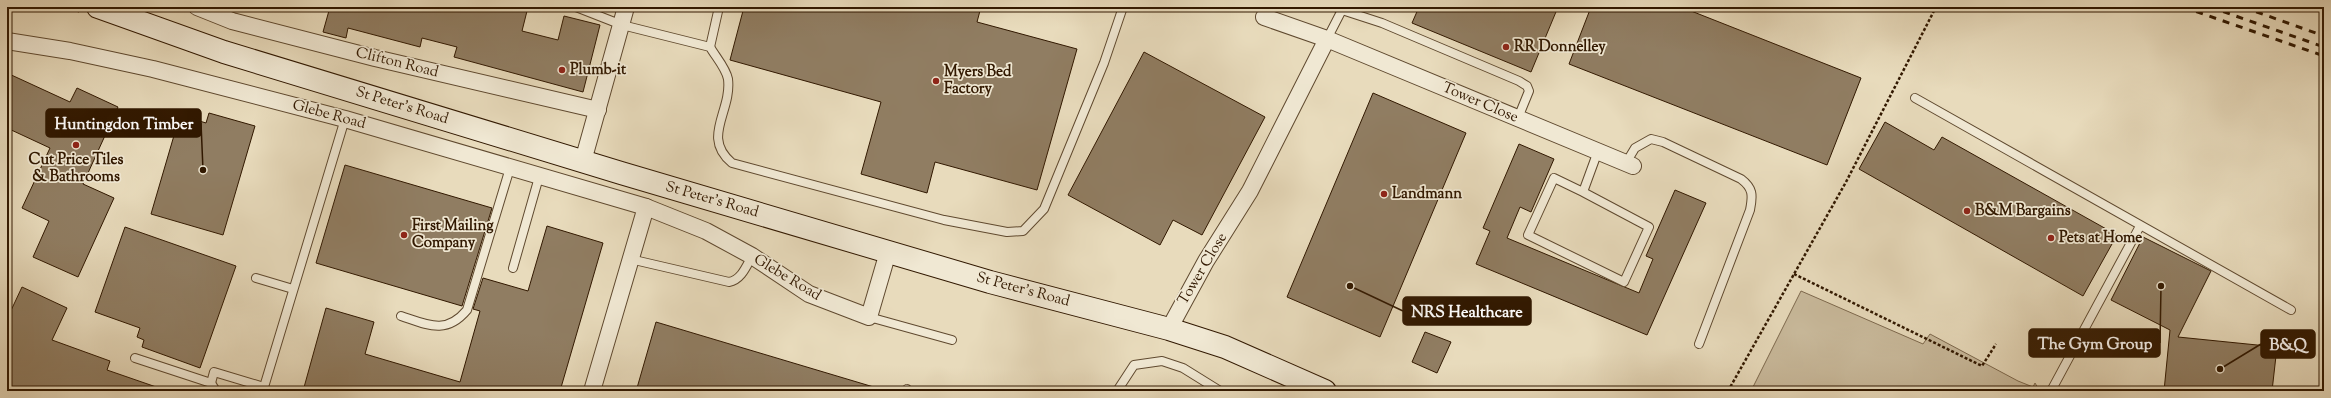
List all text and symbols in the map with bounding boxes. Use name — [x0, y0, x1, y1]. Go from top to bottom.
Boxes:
place label: RR Donnelley — [1514, 37, 1606, 58]
marker: RR Donnelley — [1501, 42, 1511, 52]
street label: Clifton Road — [353, 43, 441, 84]
place label: Plumb-it — [570, 60, 627, 81]
place label: Myers Bed Factory — [944, 62, 1012, 100]
marker: Plumb-it — [557, 65, 567, 75]
marker: Myers Bed Factory — [931, 76, 941, 86]
street label: Tower Close — [1439, 78, 1521, 128]
street label: St Peter's Road — [353, 82, 452, 130]
street label: Glebe Road — [290, 95, 369, 135]
callout: Huntingdon Timber — [46, 109, 201, 137]
text: Huntingdon Timber — [55, 114, 194, 137]
marker: Cut Price Tiles & Bathrooms — [71, 140, 81, 150]
place label: Cut Price Tiles & Bathrooms — [29, 150, 124, 188]
street label: St Peter's Road — [663, 177, 762, 223]
place label: Landmann — [1392, 184, 1462, 205]
marker: Landmann — [1379, 189, 1389, 199]
place label: B&M Bargains — [1975, 201, 2071, 222]
marker: B&M Bargains — [1962, 206, 1972, 216]
place label: First Mailing Company — [412, 216, 494, 254]
place label: Pets at Home — [2059, 228, 2142, 249]
street label: Tower Close — [1173, 229, 1233, 309]
marker: First Mailing Company — [399, 230, 409, 240]
marker: Pets at Home — [2046, 233, 2056, 243]
street label: Glebe Road — [749, 250, 825, 307]
street label: St Peter's Road — [974, 267, 1073, 313]
callout: NRS Healthcare — [1403, 297, 1531, 325]
text: NRS Healthcare — [1411, 302, 1523, 325]
callout: The Gym Group — [2029, 329, 2160, 357]
callout: B&Q — [2261, 330, 2315, 358]
text: The Gym Group — [2038, 334, 2153, 357]
text: B&Q — [2269, 335, 2309, 358]

